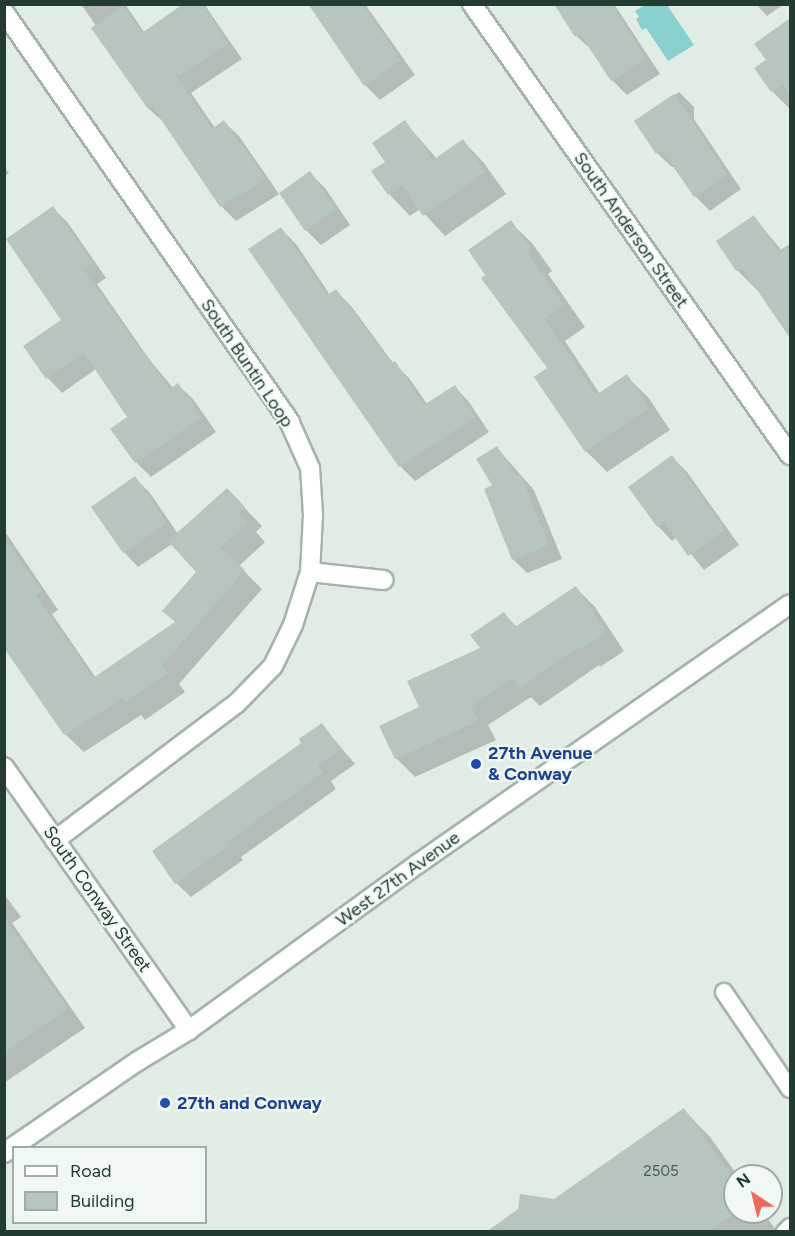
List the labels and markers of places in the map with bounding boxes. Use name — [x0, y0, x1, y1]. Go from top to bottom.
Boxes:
place label: 27th Avenue & Conway — [488, 743, 592, 786]
marker: 27th Avenue & Conway — [469, 757, 483, 771]
place label: 27th and Conway — [177, 1092, 322, 1114]
marker: 27th and Conway — [158, 1096, 172, 1110]

